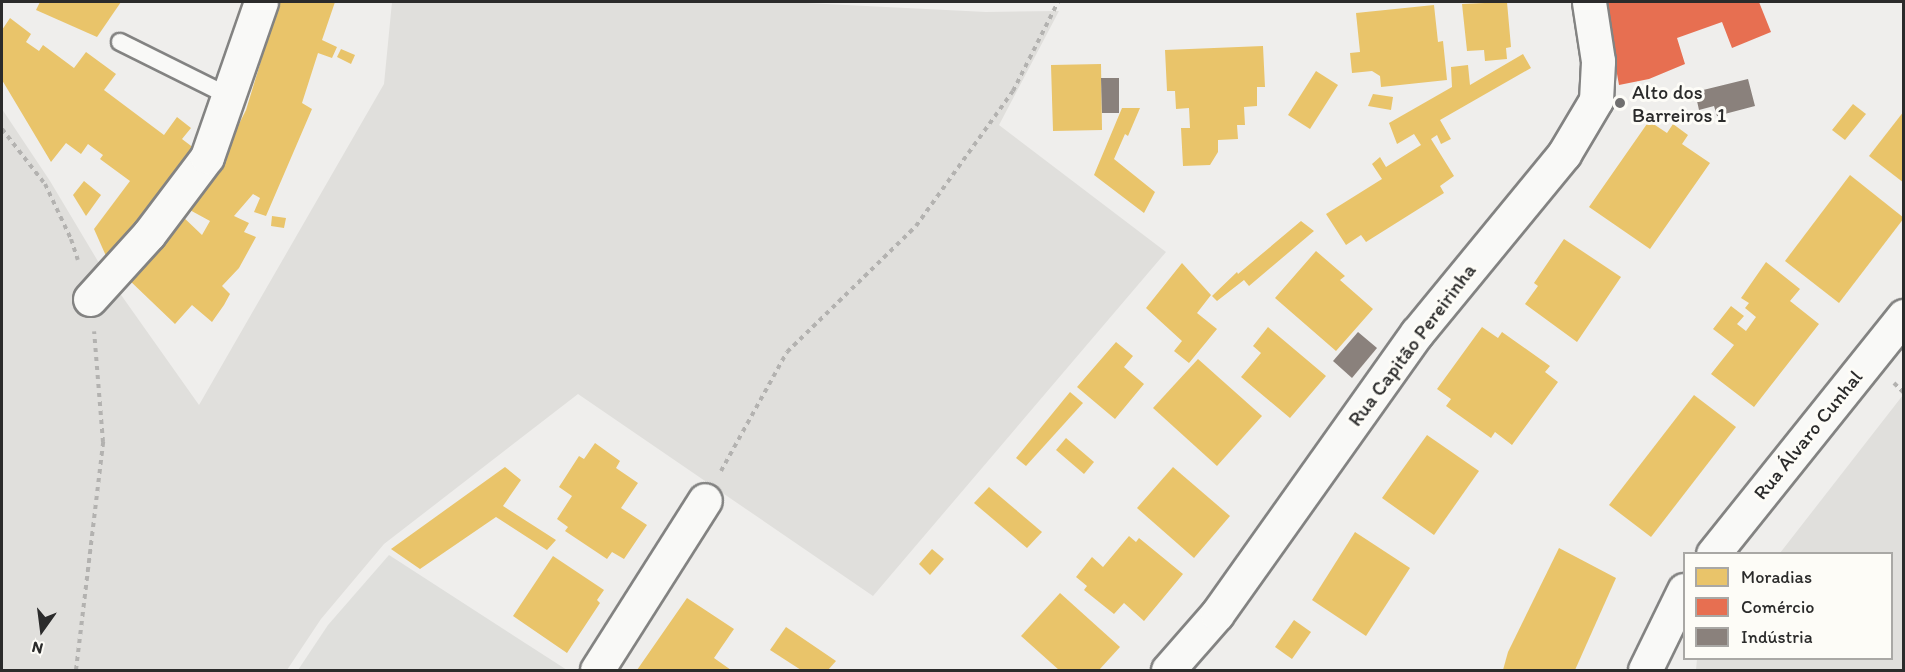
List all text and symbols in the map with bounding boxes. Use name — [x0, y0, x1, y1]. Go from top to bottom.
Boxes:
place label: Alto dos Barreiros 1 — [1632, 80, 1726, 127]
marker: Alto dos Barreiros 1 — [1613, 96, 1627, 110]
street label: Rua Capitão Pereirinha — [1343, 259, 1481, 431]
street label: Rua Álvaro Cunhal — [1749, 366, 1867, 504]
legend — [1683, 552, 1893, 660]
text: Moradias — [1741, 566, 1812, 588]
text: Comércio — [1741, 596, 1815, 618]
north arrow — [12, 600, 72, 660]
text: Indústria — [1741, 626, 1813, 648]
text: N — [30, 637, 45, 658]

